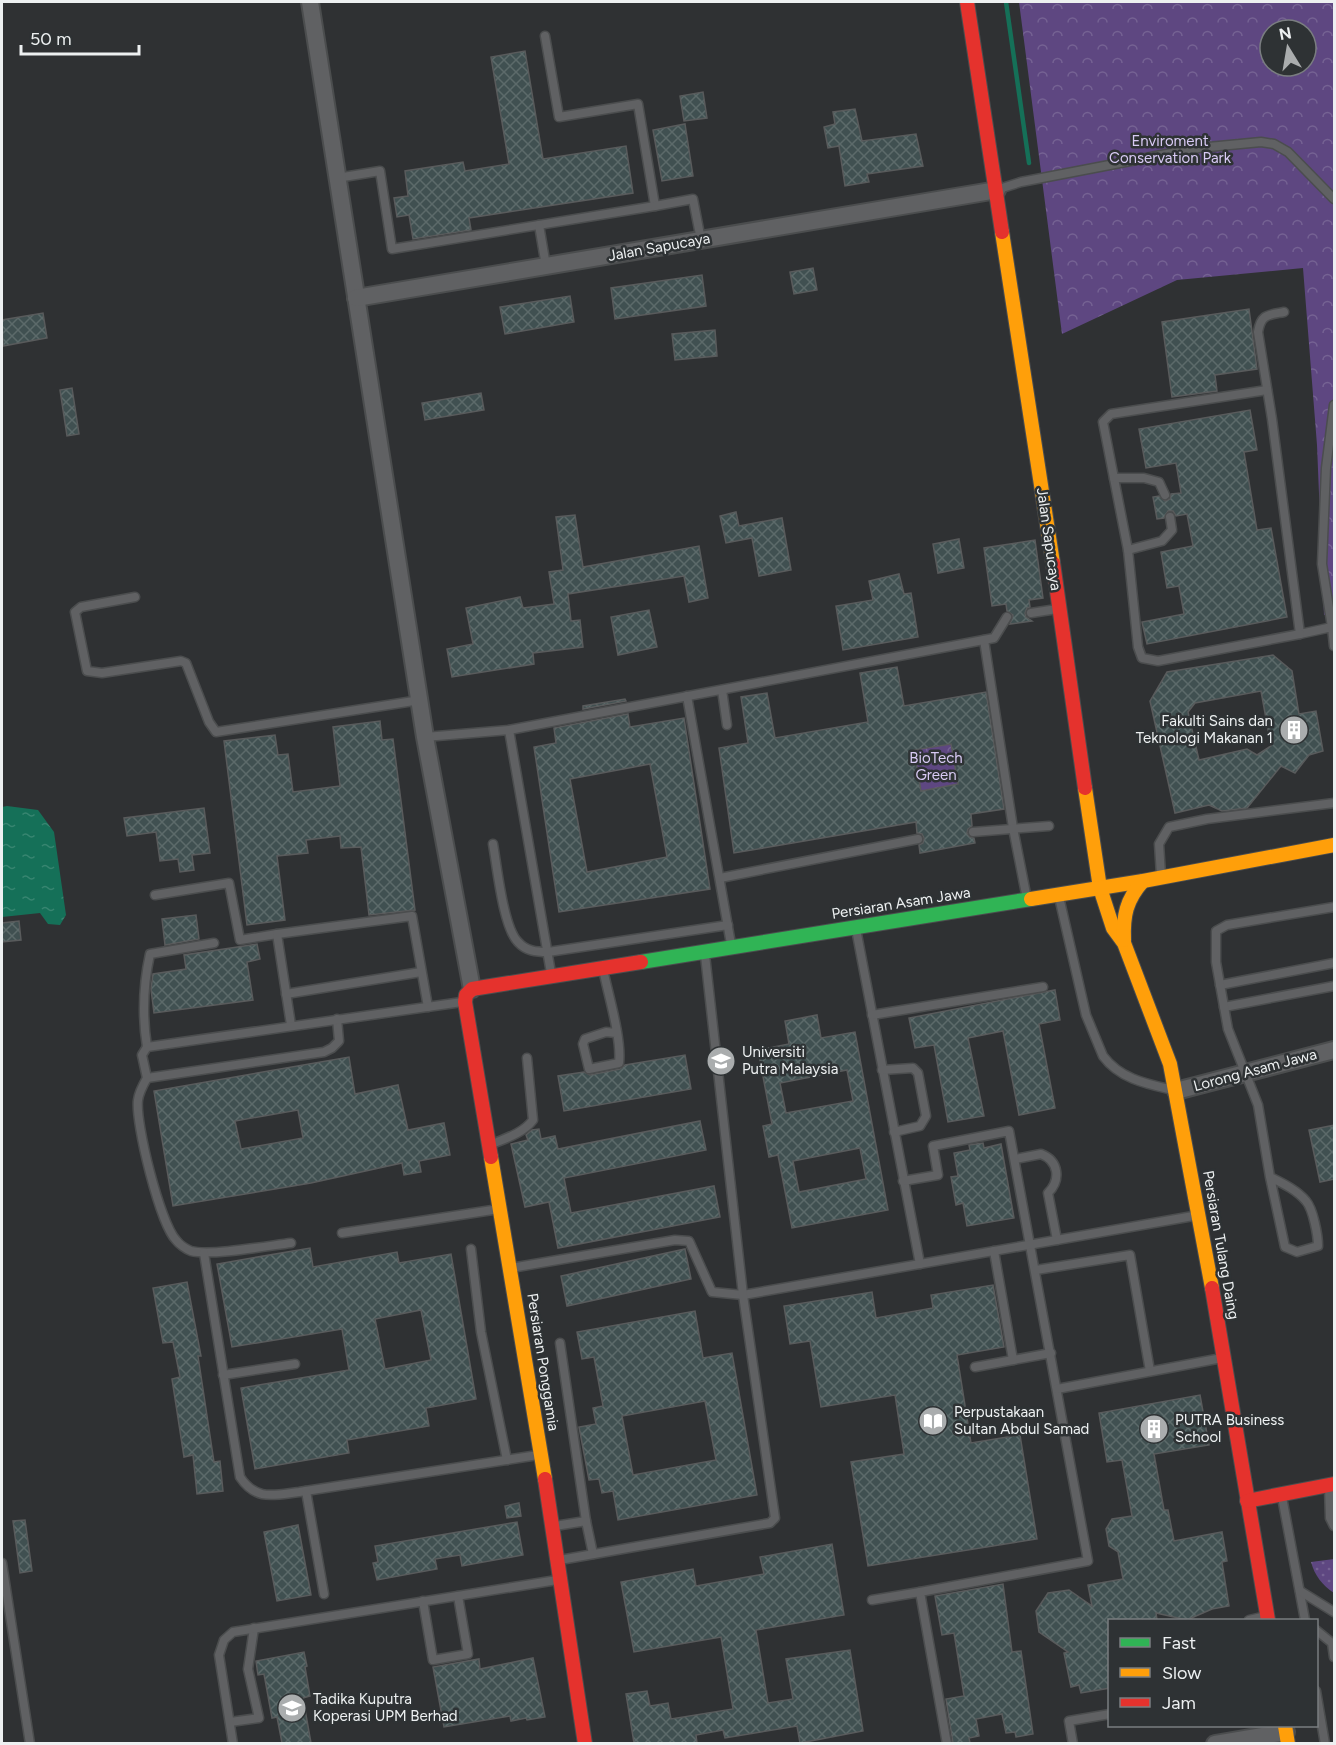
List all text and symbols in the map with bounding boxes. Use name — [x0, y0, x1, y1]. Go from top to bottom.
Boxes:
scale bar — [21, 18, 140, 56]
north arrow — [1258, 18, 1318, 78]
text: N — [1277, 23, 1293, 44]
text: 50 m — [30, 28, 72, 50]
park label: Enviroment Conservation Park — [1109, 132, 1232, 167]
street label: Jalan Sapucaya — [606, 229, 712, 265]
street label: Jalan Sapucaya — [1033, 486, 1065, 592]
place label: Fakulti Sains dan Teknologi Makanan 1 — [1136, 712, 1273, 747]
building icon: Fakulti Sains dan Teknologi Makanan 1 — [1278, 714, 1310, 746]
park label: BioTech Green — [909, 749, 963, 784]
street label: Persiaran Asam Jawa — [830, 883, 972, 923]
place label: Universiti Putra Malaysia — [742, 1043, 838, 1078]
school or university icon: Universiti Putra Malaysia — [705, 1045, 737, 1077]
street label: Lorong Asam Jawa — [1191, 1045, 1319, 1095]
street label: Persiaran Tulang Daing — [1199, 1169, 1243, 1321]
street label: Persiaran Ponggamia — [523, 1292, 563, 1432]
place label: Perpustakaan Sultan Abdul Samad — [954, 1403, 1089, 1438]
library icon: Perpustakaan Sultan Abdul Samad — [917, 1405, 949, 1437]
place label: PUTRA Business School — [1175, 1411, 1284, 1446]
building icon: PUTRA Business School — [1138, 1413, 1170, 1445]
legend — [1108, 1619, 1318, 1727]
text: Fast — [1162, 1632, 1196, 1654]
text: Slow — [1162, 1662, 1201, 1684]
place label: Tadika Kuputra Koperasi UPM Berhad — [313, 1690, 458, 1725]
school or university icon: Tadika Kuputra Koperasi UPM Berhad — [276, 1692, 308, 1724]
text: Jam — [1162, 1692, 1196, 1714]

